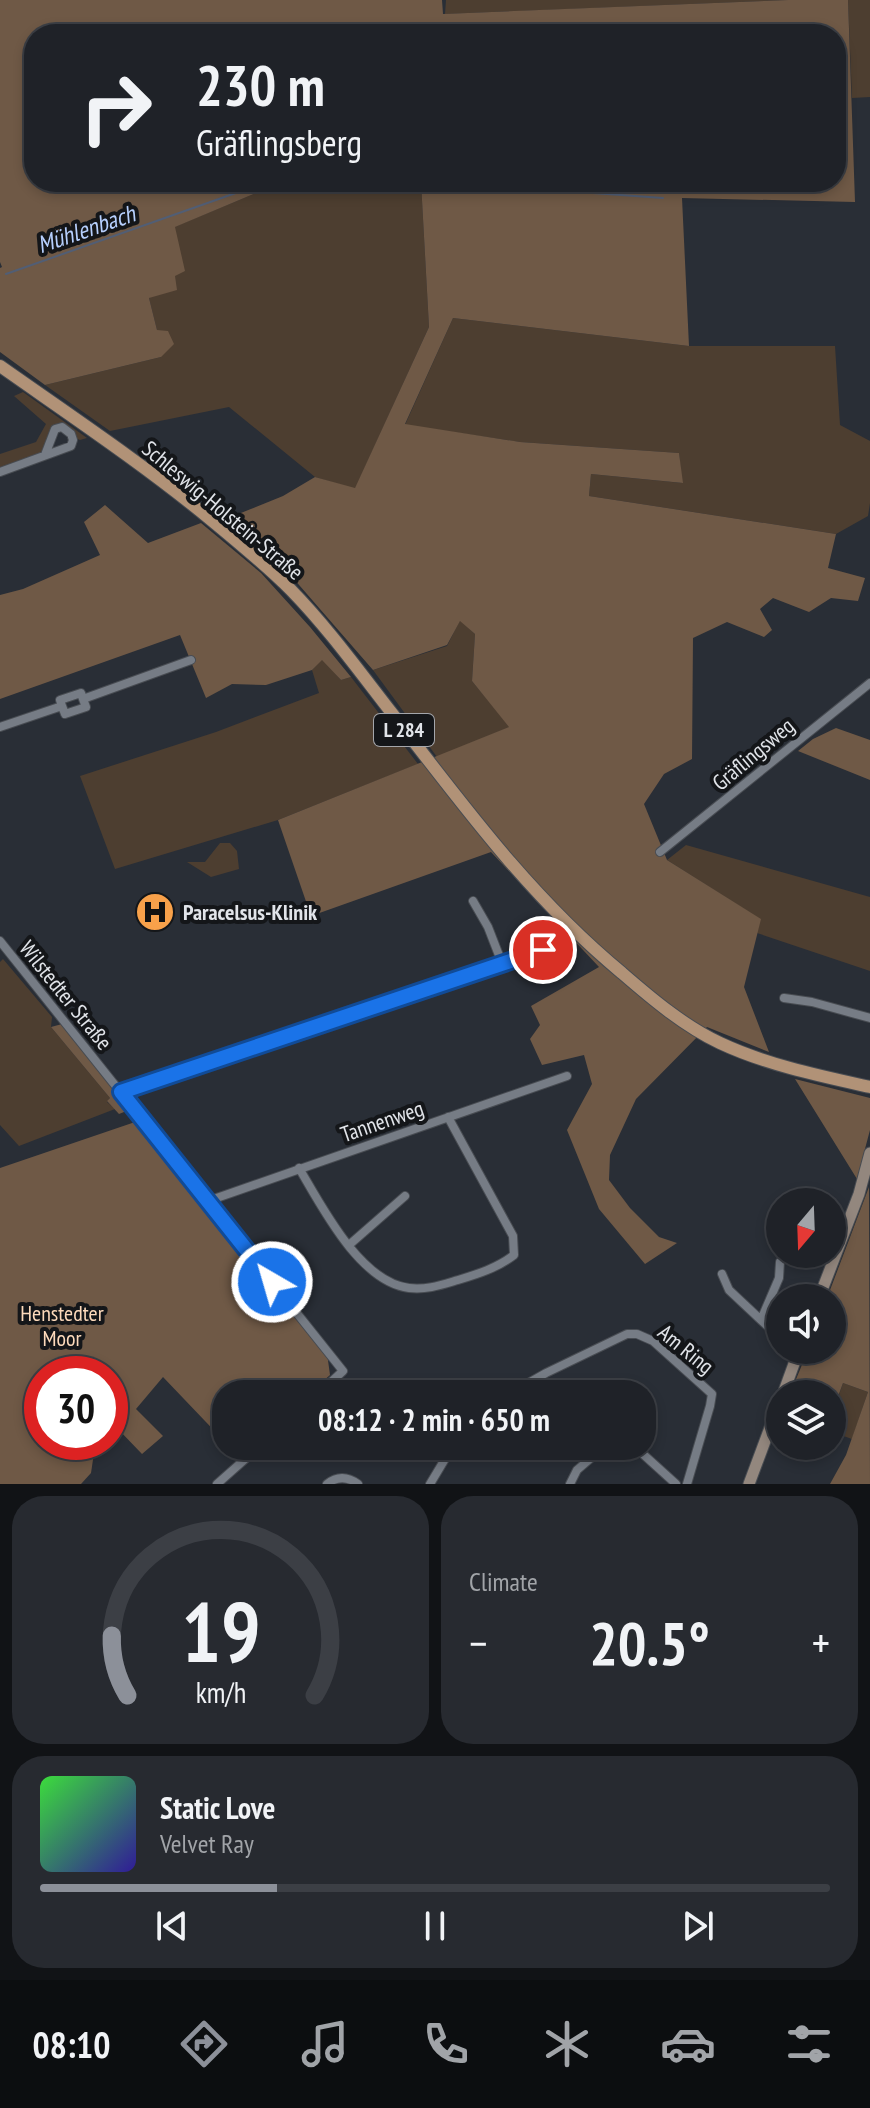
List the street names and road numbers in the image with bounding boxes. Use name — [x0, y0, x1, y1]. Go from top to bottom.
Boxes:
street label: Schleswig-Holstein-Straße — [137, 434, 309, 586]
street label: Gräflingsweg — [706, 712, 800, 796]
road number: L 284 — [374, 714, 434, 746]
street label: Wilstedter Straße — [13, 935, 119, 1055]
street label: Tannenweg — [337, 1094, 427, 1148]
street label: Am Ring — [652, 1318, 720, 1380]

